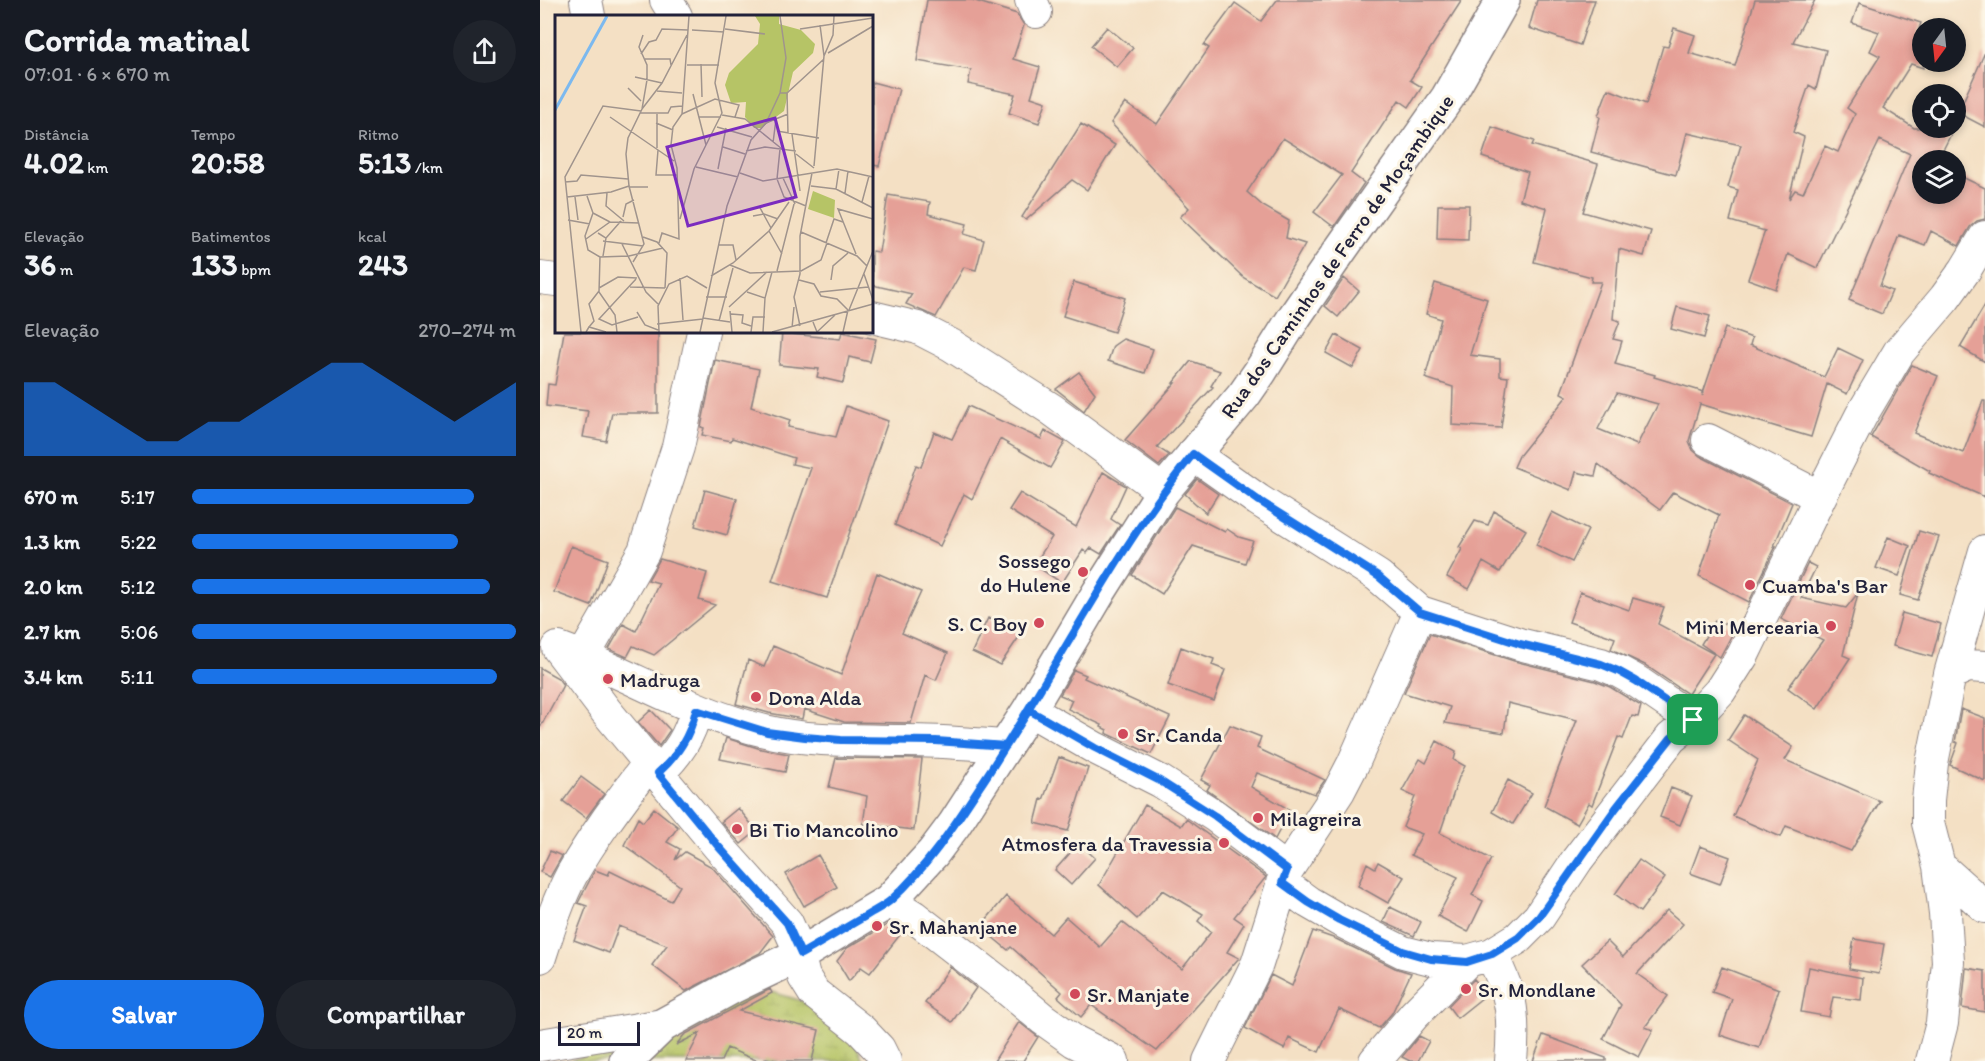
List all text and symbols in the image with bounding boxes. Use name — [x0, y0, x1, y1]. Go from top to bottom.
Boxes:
inset map — [555, 15, 873, 333]
north arrow — [1912, 18, 1966, 72]
map controls — [1912, 18, 1966, 204]
text: Corrida matinal — [24, 20, 250, 59]
button: share — [453, 20, 516, 83]
text: 07:01 · 6 × 670 m — [24, 62, 170, 86]
button: locate — [1912, 84, 1966, 138]
street label: Rua dos Caminhos de Ferro de Moçambique — [1215, 89, 1459, 423]
text: Distância — [24, 125, 89, 144]
text: Tempo — [191, 125, 236, 144]
text: Ritmo — [358, 125, 399, 144]
text: 4.02 — [24, 144, 84, 181]
text: 20:58 — [191, 144, 265, 181]
text: 5:13 — [358, 144, 411, 181]
button: layers — [1912, 150, 1966, 204]
text: km — [84, 158, 108, 177]
text: /km — [411, 158, 443, 177]
text: Elevação — [24, 227, 84, 246]
text: Batimentos — [191, 227, 271, 246]
text: kcal — [358, 227, 386, 246]
text: 36 — [24, 246, 56, 283]
text: 133 — [191, 246, 238, 283]
text: 243 — [358, 246, 408, 283]
text: m — [56, 260, 73, 279]
text: bpm — [238, 260, 271, 279]
text: Elevação — [24, 318, 99, 342]
text: 270–274 m — [418, 318, 516, 342]
text: 670 m — [24, 485, 78, 509]
text: 5:17 — [120, 485, 155, 509]
text: 1.3 km — [24, 530, 80, 554]
text: 5:22 — [120, 530, 156, 554]
place label: Sossego do Hulene — [980, 548, 1071, 597]
marker: Sossego do Hulene — [1076, 565, 1090, 579]
place label: Cuamba's Bar — [1762, 573, 1888, 598]
text: 2.0 km — [24, 575, 83, 599]
text: 5:12 — [120, 575, 155, 599]
marker: Cuamba's Bar — [1743, 578, 1757, 592]
place label: S. C. Boy — [948, 611, 1027, 636]
place label: Mini Mercearia — [1685, 614, 1819, 639]
marker: S. C. Boy — [1032, 616, 1046, 630]
marker: Mini Mercearia — [1824, 619, 1838, 633]
text: 2.7 km — [24, 620, 80, 644]
text: 5:06 — [120, 620, 158, 644]
text: 3.4 km — [24, 665, 83, 689]
text: 5:11 — [120, 665, 154, 689]
place label: Madruga — [620, 667, 700, 692]
marker: Madruga — [601, 672, 615, 686]
place label: Dona Alda — [768, 685, 861, 710]
marker: Dona Alda — [749, 690, 763, 704]
pin — [1667, 694, 1718, 745]
icon: arrive — [1676, 703, 1709, 736]
place label: Sr. Canda — [1135, 722, 1222, 747]
marker: Sr. Canda — [1116, 727, 1130, 741]
place label: Milagreira — [1270, 806, 1361, 831]
marker: Milagreira — [1251, 811, 1265, 825]
place label: Bi Tio Mancolino — [749, 817, 898, 842]
marker: Bi Tio Mancolino — [730, 822, 744, 836]
place label: Atmosfera da Travessia — [1002, 831, 1212, 856]
marker: Atmosfera da Travessia — [1217, 836, 1231, 850]
place label: Sr. Mahanjane — [889, 914, 1017, 939]
marker: Sr. Mahanjane — [870, 919, 884, 933]
place label: Sr. Mondlane — [1478, 977, 1596, 1002]
button: Salvar — [24, 980, 264, 1049]
button: Compartilhar — [276, 980, 516, 1049]
place label: Sr. Manjate — [1087, 982, 1190, 1007]
marker: Sr. Mondlane — [1459, 982, 1473, 996]
marker: Sr. Manjate — [1068, 987, 1082, 1001]
scale bar — [558, 1019, 640, 1046]
text: 20 m — [567, 1023, 602, 1042]

